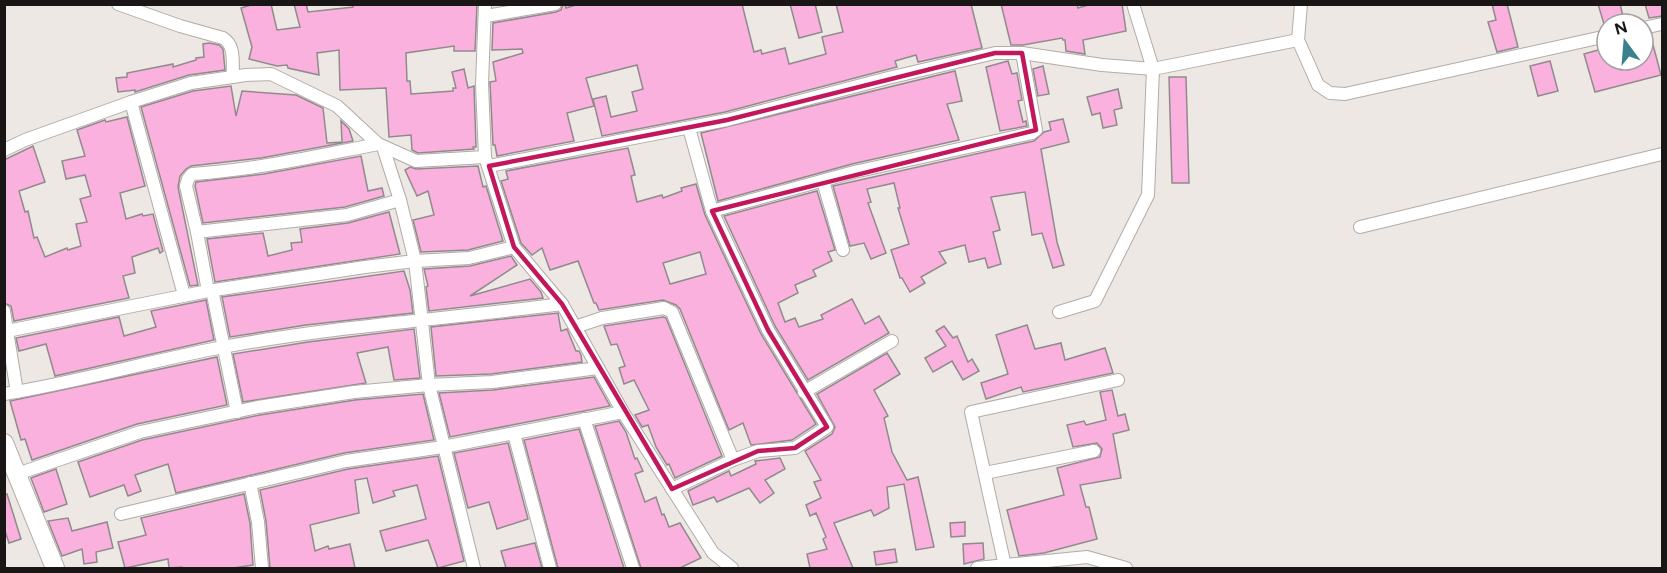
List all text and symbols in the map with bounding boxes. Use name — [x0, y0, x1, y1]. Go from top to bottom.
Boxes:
north arrow — [1595, 12, 1655, 72]
text: N — [1612, 17, 1630, 39]

